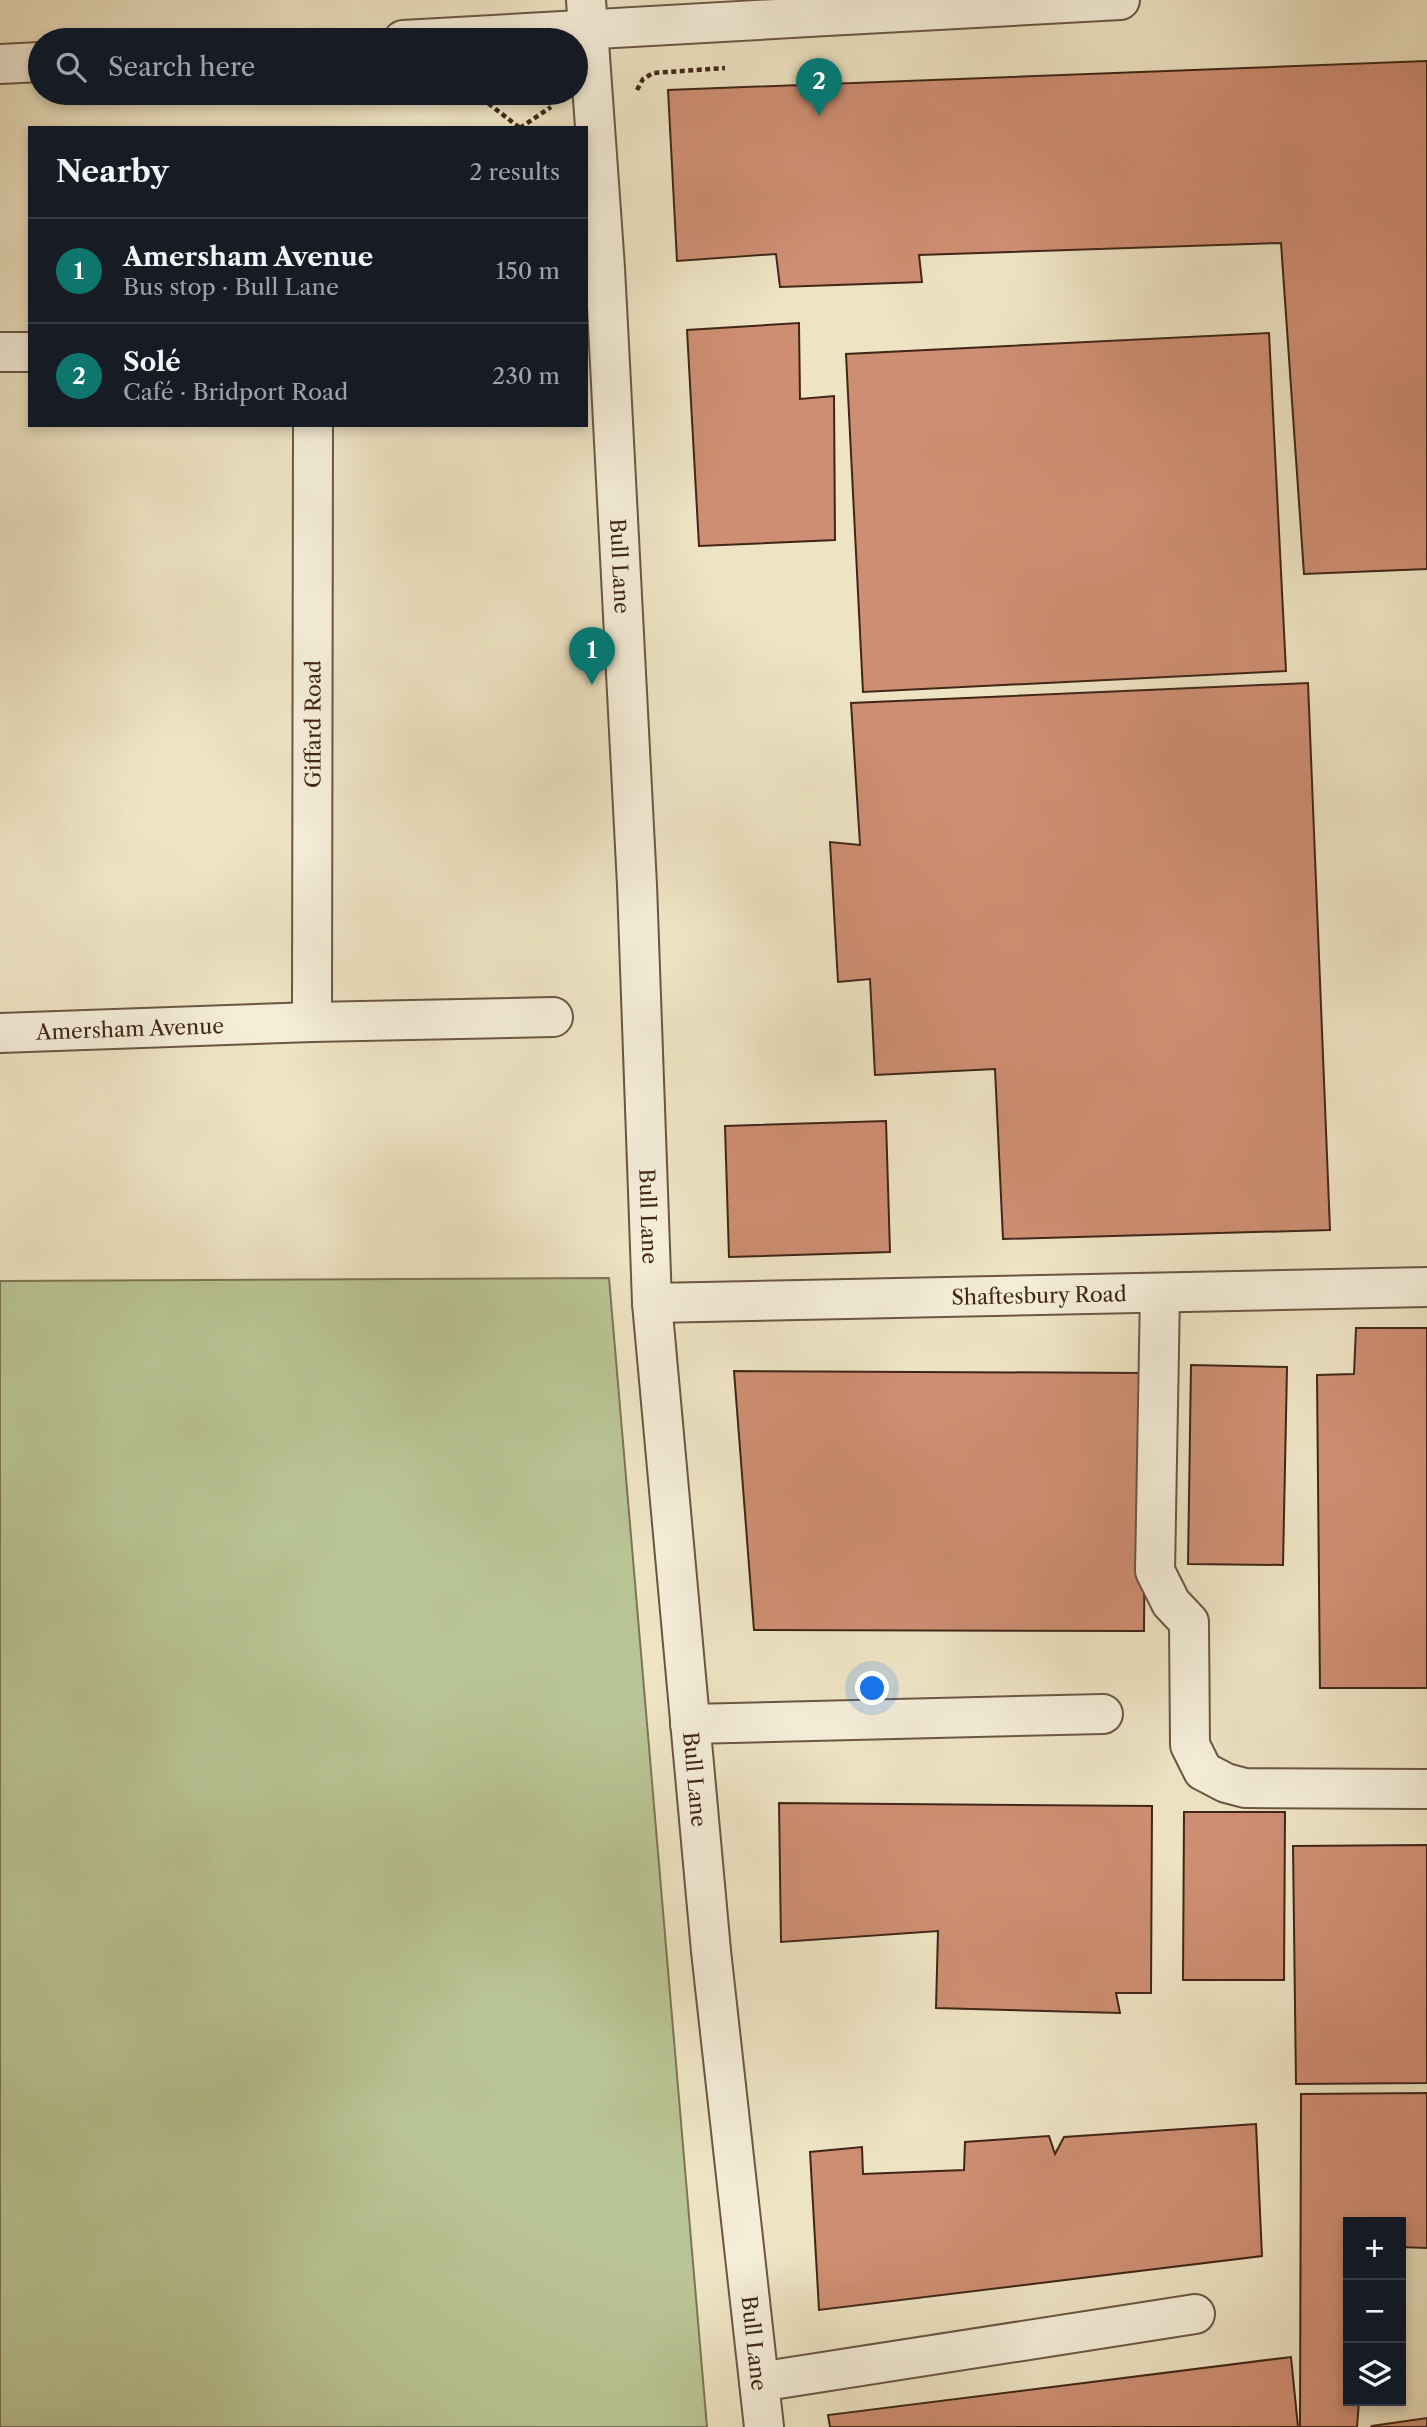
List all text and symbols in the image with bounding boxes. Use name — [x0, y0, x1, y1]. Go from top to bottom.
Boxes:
search box — [28, 28, 588, 105]
icon: search — [52, 48, 90, 86]
text: Search here — [108, 51, 255, 83]
pin: 2 — [796, 58, 842, 116]
text: Nearby — [56, 153, 169, 190]
text: 2 results — [469, 158, 560, 186]
text: Amersham Avenue — [123, 241, 373, 273]
text: 1 — [74, 257, 84, 285]
text: 150 m — [496, 257, 560, 285]
text: Bus stop · Bull Lane — [123, 273, 339, 301]
text: Solé — [123, 346, 181, 378]
text: 2 — [72, 362, 86, 390]
text: 230 m — [492, 362, 560, 390]
text: Café · Bridport Road — [123, 378, 348, 406]
street label: Bull Lane — [605, 518, 635, 614]
pin: 1 — [569, 627, 615, 685]
street label: Giffard Road — [300, 660, 325, 788]
street label: Amersham Avenue — [34, 1013, 224, 1044]
street label: Bull Lane — [635, 1168, 663, 1264]
street label: Shaftesbury Road — [951, 1281, 1127, 1309]
your location — [855, 1671, 889, 1705]
street label: Bull Lane — [679, 1731, 712, 1828]
map controls — [1343, 2217, 1406, 2406]
button: + — [1343, 2217, 1406, 2280]
button: − — [1343, 2280, 1406, 2343]
street label: Bull Lane — [737, 2294, 772, 2392]
button: layers — [1343, 2343, 1406, 2406]

